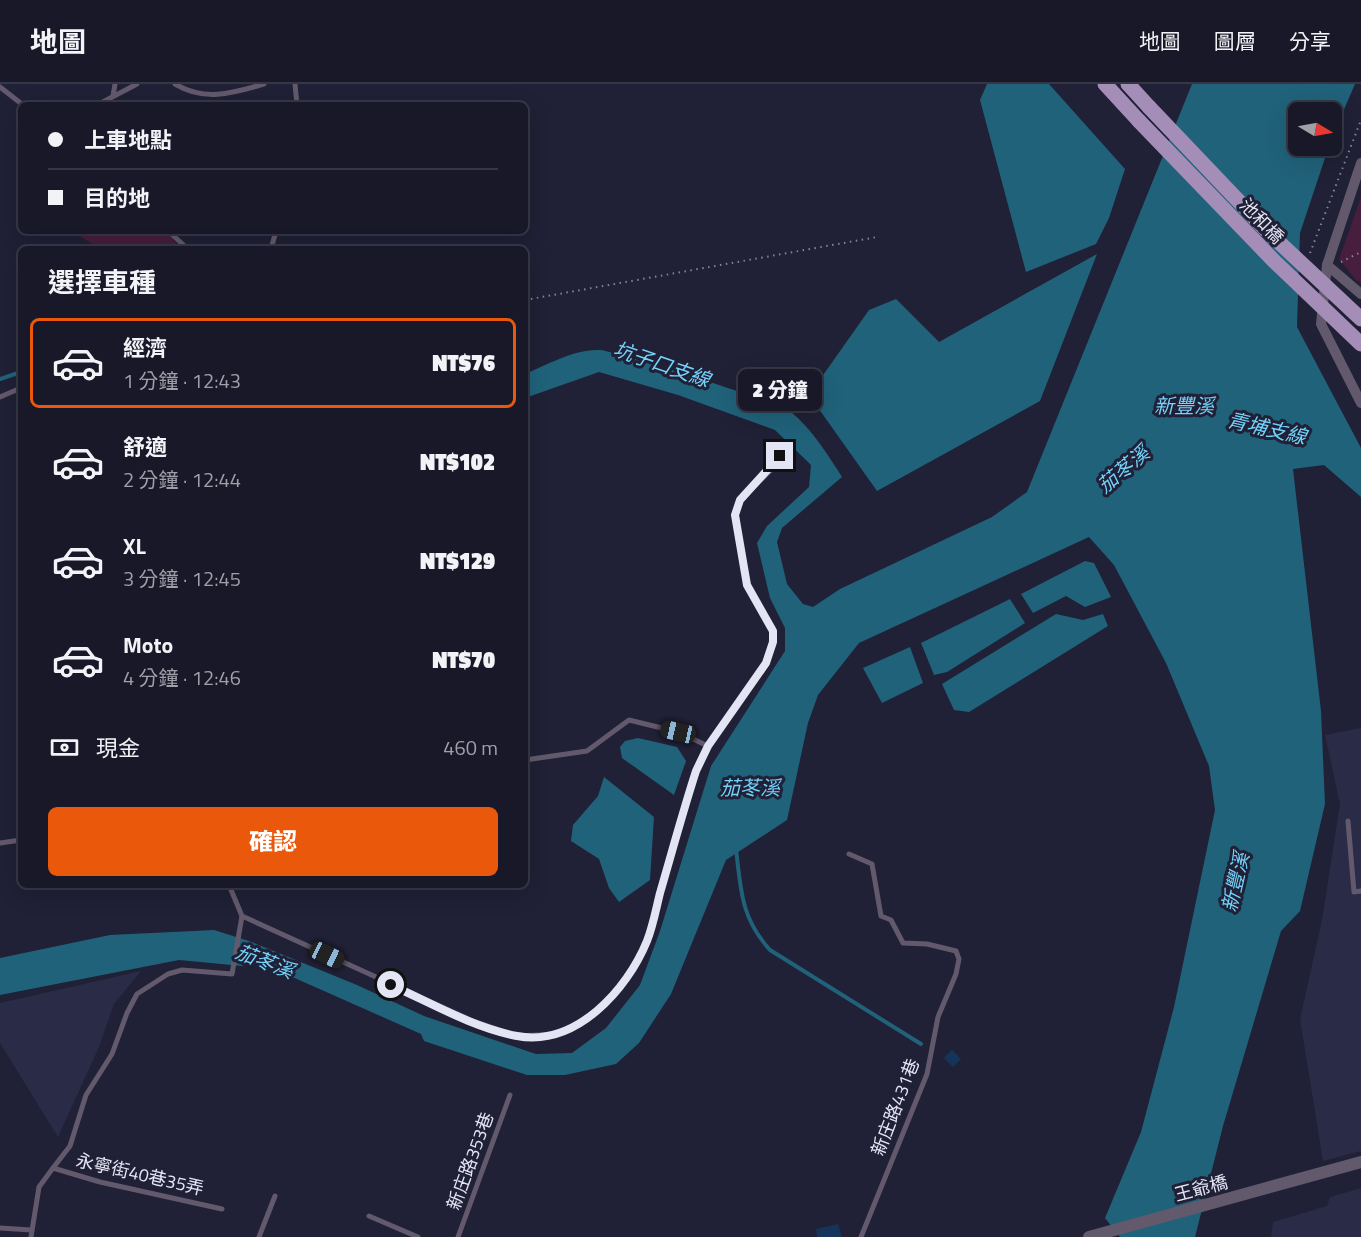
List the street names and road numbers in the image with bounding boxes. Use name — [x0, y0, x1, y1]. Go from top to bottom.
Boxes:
street label: 池和橋 — [1234, 192, 1290, 250]
street label: 新庄路431巷 — [864, 1054, 926, 1160]
street label: 新庄路353巷 — [440, 1108, 500, 1214]
street label: 永寧街40巷35弄 — [73, 1146, 207, 1202]
street label: 王爺橋 — [1171, 1168, 1231, 1208]

